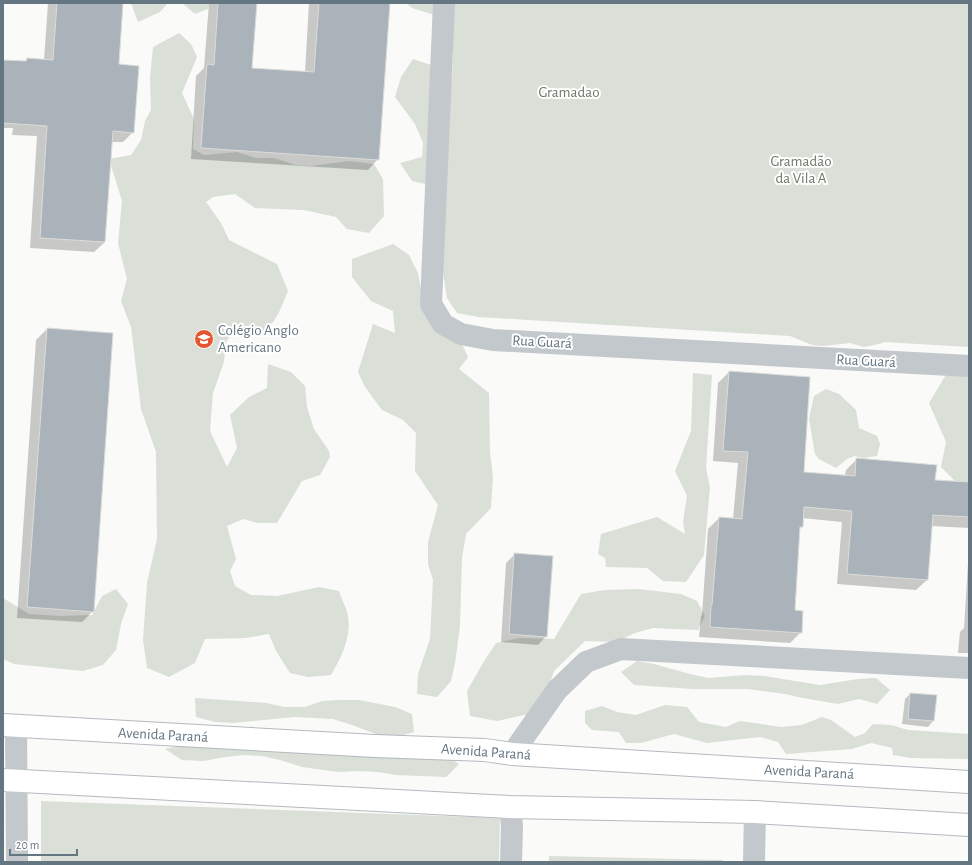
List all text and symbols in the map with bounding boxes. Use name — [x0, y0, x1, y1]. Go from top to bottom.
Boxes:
park label: Gramadao — [538, 85, 600, 100]
park label: Gramadão da Vila A — [770, 154, 832, 186]
place label: Colégio Anglo Americano — [218, 323, 299, 355]
school or university icon: Colégio Anglo Americano — [193, 328, 215, 350]
street label: Rua Guará — [512, 333, 572, 351]
street label: Rua Guará — [836, 352, 896, 370]
street label: Avenida Paraná — [118, 725, 209, 745]
street label: Avenida Paraná — [440, 741, 532, 763]
street label: Avenida Paraná — [764, 762, 855, 782]
scale bar — [10, 831, 77, 857]
text: 20 m — [16, 839, 39, 851]

